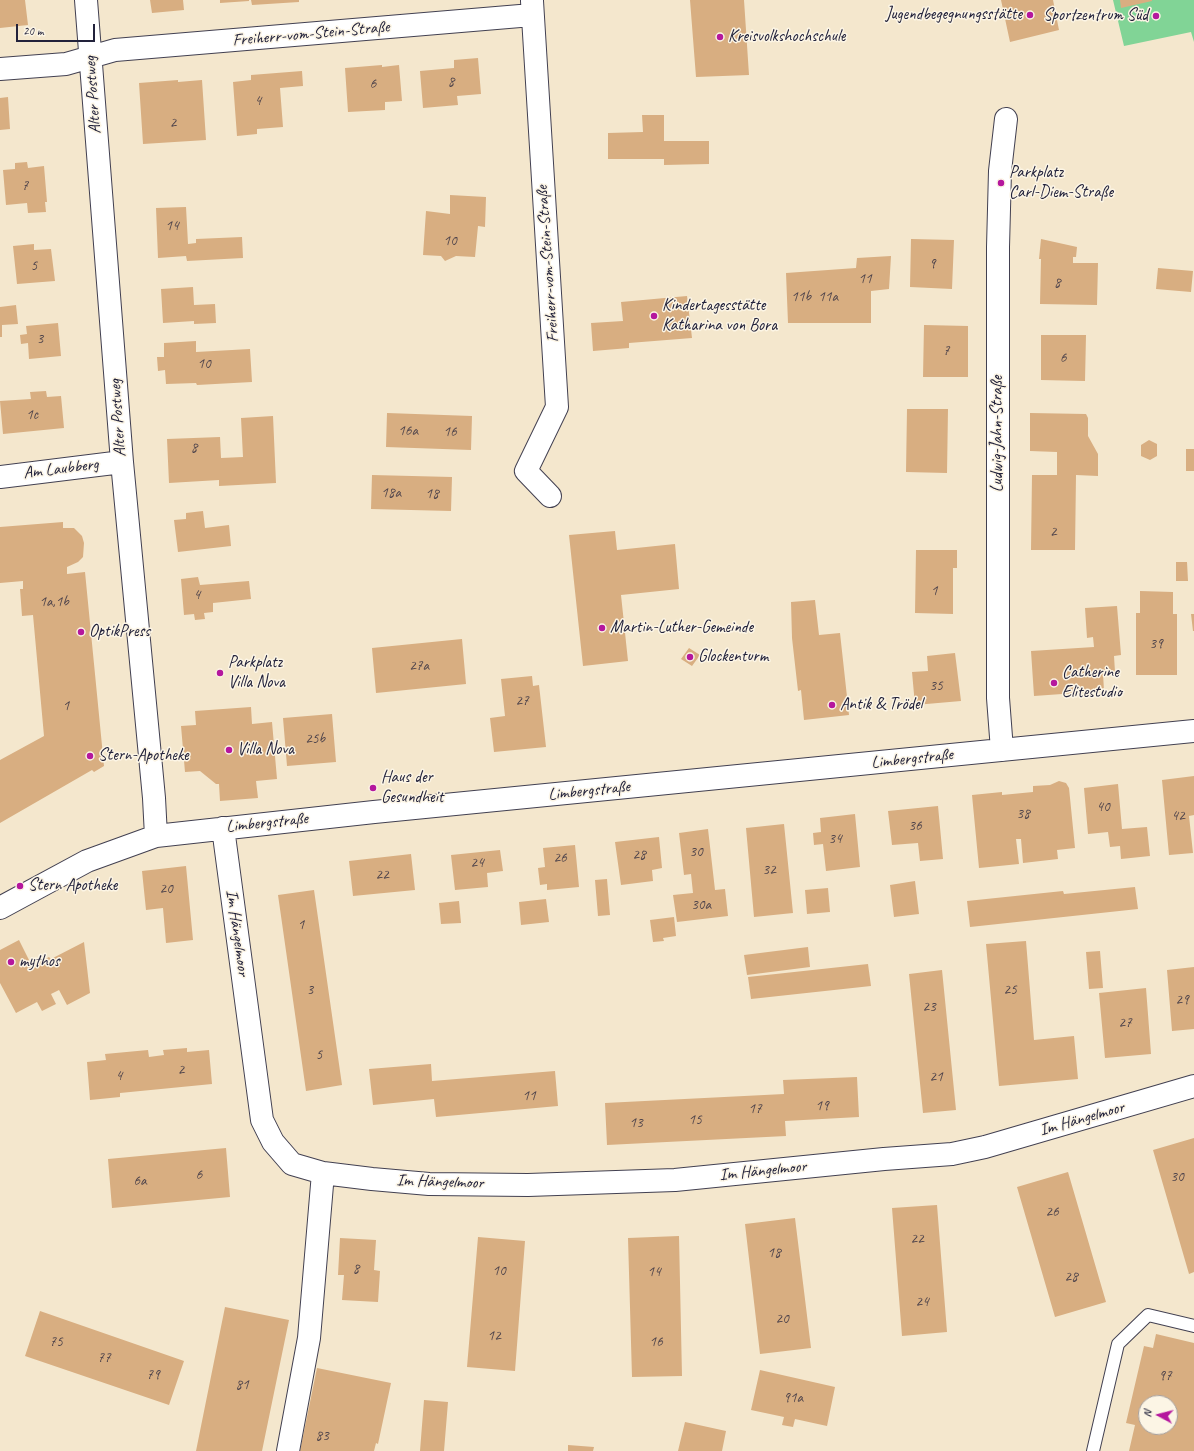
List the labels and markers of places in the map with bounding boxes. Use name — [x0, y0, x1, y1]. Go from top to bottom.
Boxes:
place label: Jugendbegegnungsstätte — [885, 5, 1022, 25]
place label: Sportzentrum Süd — [1043, 6, 1148, 26]
marker: Jugendbegegnungsstätte — [1025, 10, 1035, 20]
marker: Sportzentrum Süd — [1151, 11, 1161, 21]
place label: Kreisvolkshochschule — [728, 27, 845, 47]
marker: Kreisvolkshochschule — [715, 32, 725, 42]
place label: Parkplatz Carl-Diem-Straße — [1009, 163, 1113, 203]
marker: Parkplatz Carl-Diem-Straße — [996, 178, 1006, 188]
place label: Kindertagesstätte Katharina von Bora — [662, 296, 777, 336]
marker: Kindertagesstätte Katharina von Bora — [649, 311, 659, 321]
place label: Martin-Luther-Gemeinde — [610, 618, 753, 638]
place label: OptikPress — [89, 622, 150, 642]
marker: Martin-Luther-Gemeinde — [597, 623, 607, 633]
marker: OptikPress — [76, 627, 86, 637]
place label: Glockenturm — [698, 647, 768, 667]
marker: Glockenturm — [685, 652, 695, 662]
place label: Parkplatz Villa Nova — [228, 653, 285, 693]
place label: Catherine Elitestudio — [1062, 663, 1122, 703]
marker: Parkplatz Villa Nova — [215, 668, 225, 678]
marker: Catherine Elitestudio — [1049, 678, 1059, 688]
place label: Antik & Trödel — [840, 695, 922, 715]
marker: Antik & Trödel — [827, 700, 837, 710]
place label: Villa Nova — [237, 740, 294, 760]
marker: Villa Nova — [224, 745, 234, 755]
place label: Stern-Apotheke — [98, 746, 189, 766]
marker: Stern-Apotheke — [85, 751, 95, 761]
place label: Haus der Gesundheit — [381, 768, 443, 808]
marker: Haus der Gesundheit — [368, 783, 378, 793]
place label: Stern Apotheke — [28, 876, 117, 896]
marker: Stern Apotheke — [15, 881, 25, 891]
place label: mythos — [19, 952, 60, 972]
marker: mythos — [6, 957, 16, 967]

